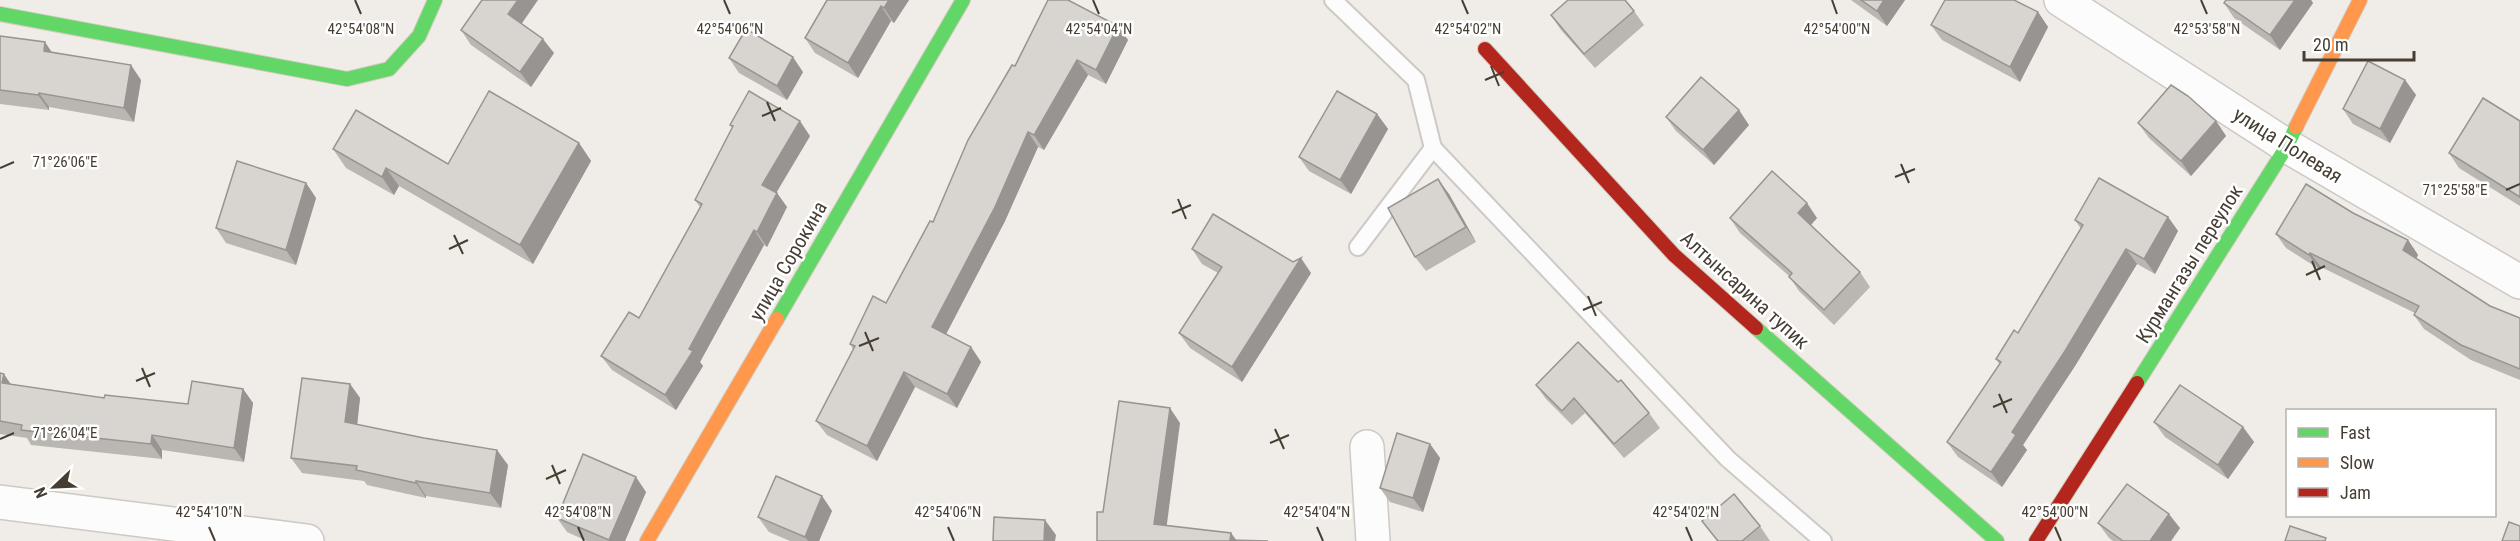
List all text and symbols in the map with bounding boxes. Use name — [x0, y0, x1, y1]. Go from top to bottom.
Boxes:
text: 42°54'08"N — [328, 20, 394, 38]
text: 42°54'06"N — [697, 20, 763, 38]
text: 42°54'04"N — [1066, 20, 1132, 38]
text: 42°54'02"N — [1435, 20, 1501, 38]
text: 42°54'00"N — [1804, 20, 1870, 38]
text: 42°53'58"N — [2174, 20, 2240, 38]
scale bar — [2304, 24, 2414, 62]
text: 20 m — [2313, 34, 2348, 55]
street label: улица Полевая — [2229, 102, 2347, 188]
text: 71°26'06"E — [33, 153, 97, 171]
street label: Курмангазы переулок — [2131, 180, 2248, 348]
text: 71°25'58"E — [2423, 181, 2487, 199]
street label: улица Сорокина — [744, 197, 832, 325]
street label: Алтынсарина тупик — [1676, 226, 1814, 354]
legend — [2286, 409, 2496, 517]
text: Fast — [2340, 422, 2371, 443]
text: 71°26'04"E — [33, 424, 97, 442]
text: Slow — [2340, 452, 2375, 473]
north arrow — [24, 457, 84, 517]
text: Jam — [2340, 482, 2371, 503]
text: N — [30, 484, 51, 501]
text: 42°54'10"N — [176, 503, 242, 521]
text: 42°54'08"N — [545, 503, 611, 521]
text: 42°54'06"N — [915, 503, 981, 521]
text: 42°54'04"N — [1284, 503, 1350, 521]
text: 42°54'02"N — [1653, 503, 1719, 521]
text: 42°54'00"N — [2022, 503, 2088, 521]

